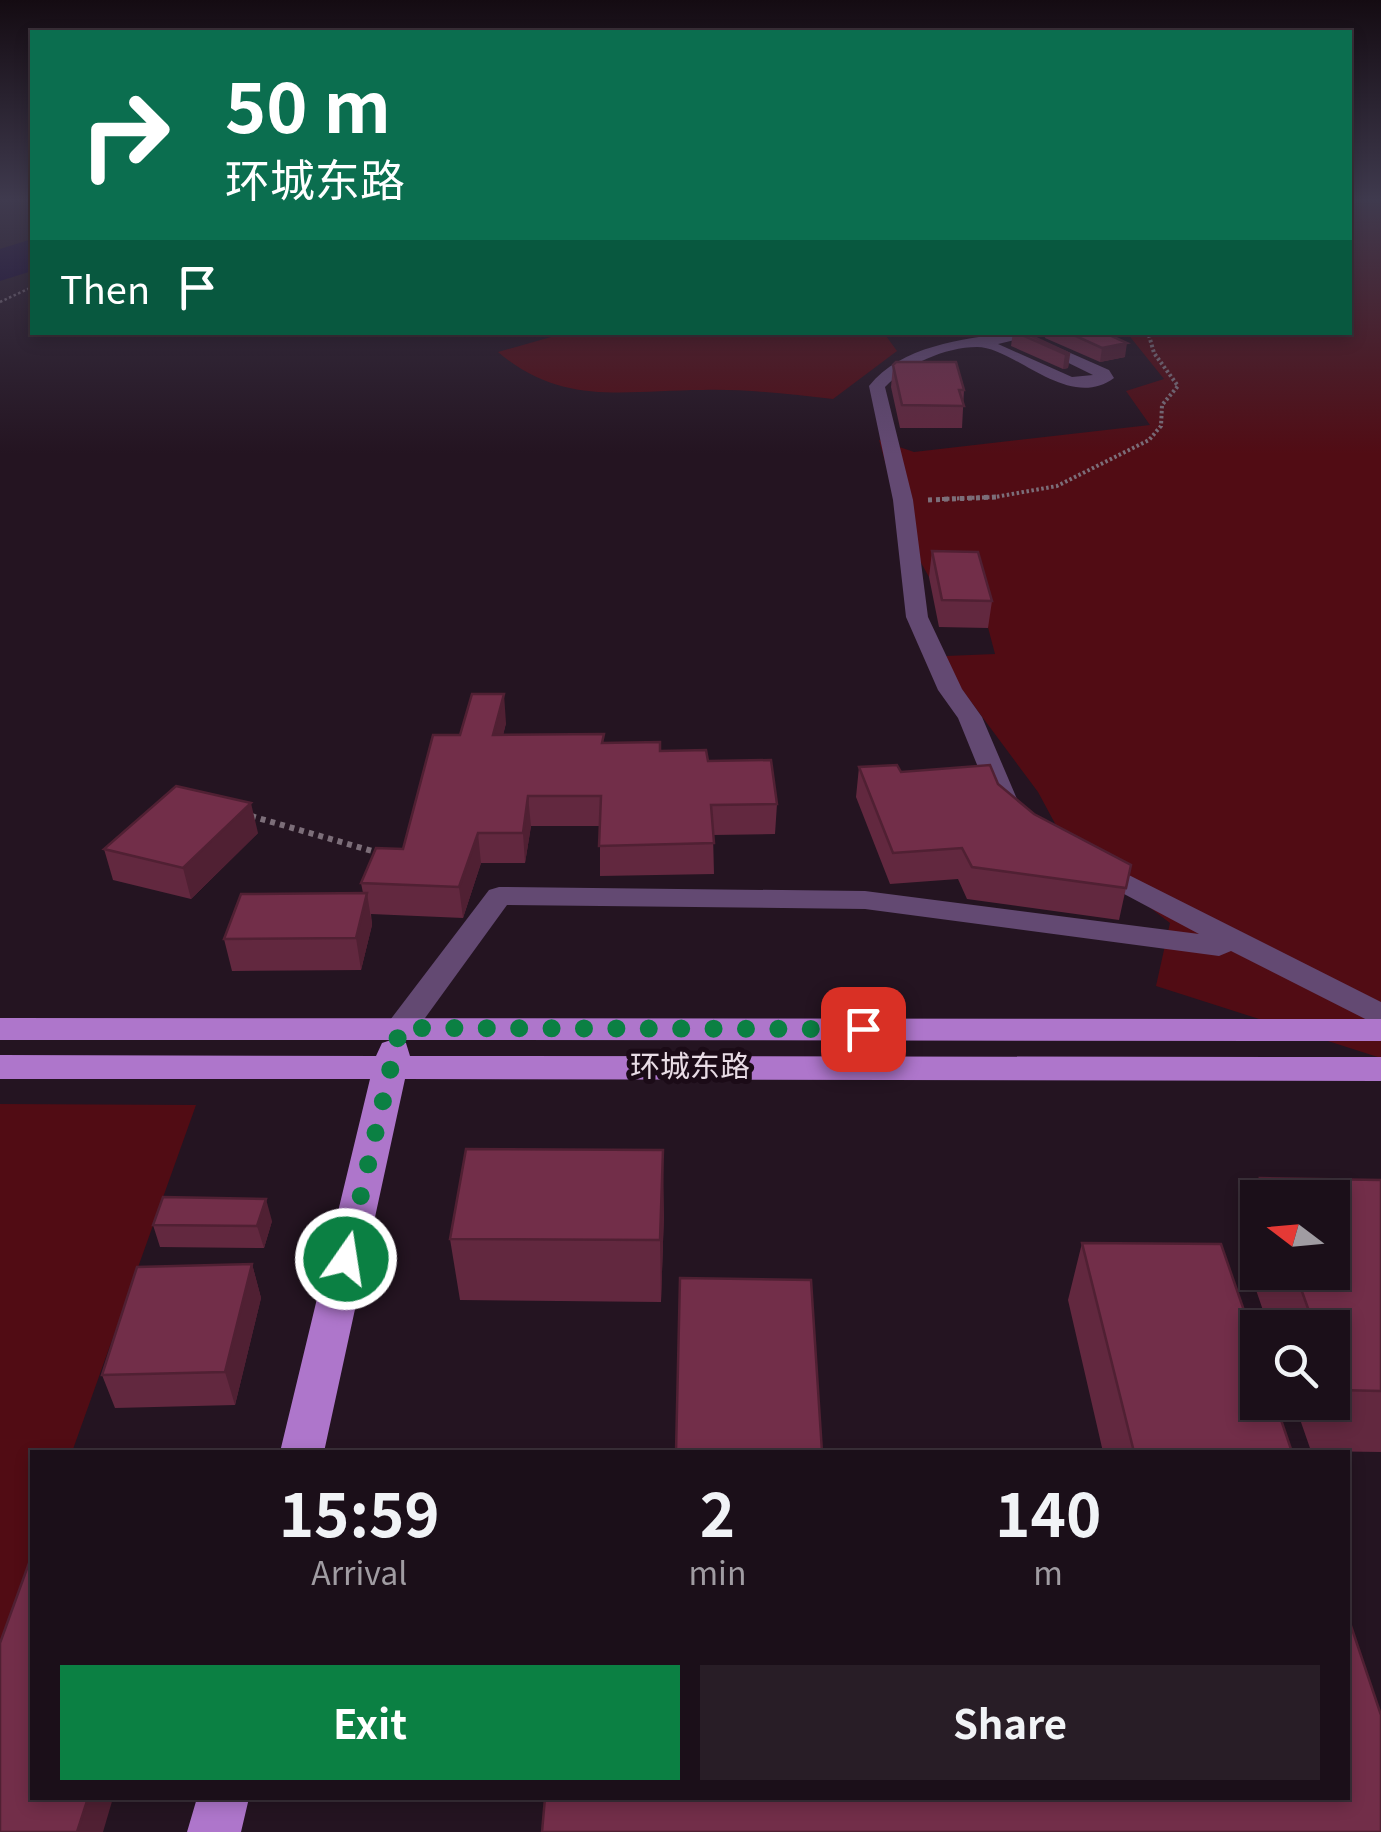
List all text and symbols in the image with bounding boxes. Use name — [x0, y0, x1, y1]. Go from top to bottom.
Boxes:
text: 50 m — [225, 52, 391, 153]
icon: right — [60, 70, 190, 200]
text: 环城东路 — [225, 145, 405, 210]
text: Then — [60, 260, 150, 315]
icon: arrive — [170, 260, 225, 315]
pin — [821, 987, 906, 1072]
icon: arrive — [836, 1002, 891, 1057]
street label: 环城东路 — [630, 1042, 750, 1086]
north arrow — [1240, 1180, 1350, 1290]
map controls — [1240, 1180, 1350, 1420]
position arrow — [294, 1207, 398, 1311]
button: search — [1240, 1310, 1350, 1420]
text: 15:59 — [279, 1467, 440, 1554]
text: 2 — [700, 1467, 735, 1554]
text: 140 — [995, 1467, 1101, 1554]
text: Arrival — [311, 1548, 407, 1594]
text: min — [688, 1548, 746, 1594]
text: m — [1033, 1548, 1063, 1594]
button: Exit — [60, 1665, 680, 1780]
button: Share — [700, 1665, 1320, 1780]

